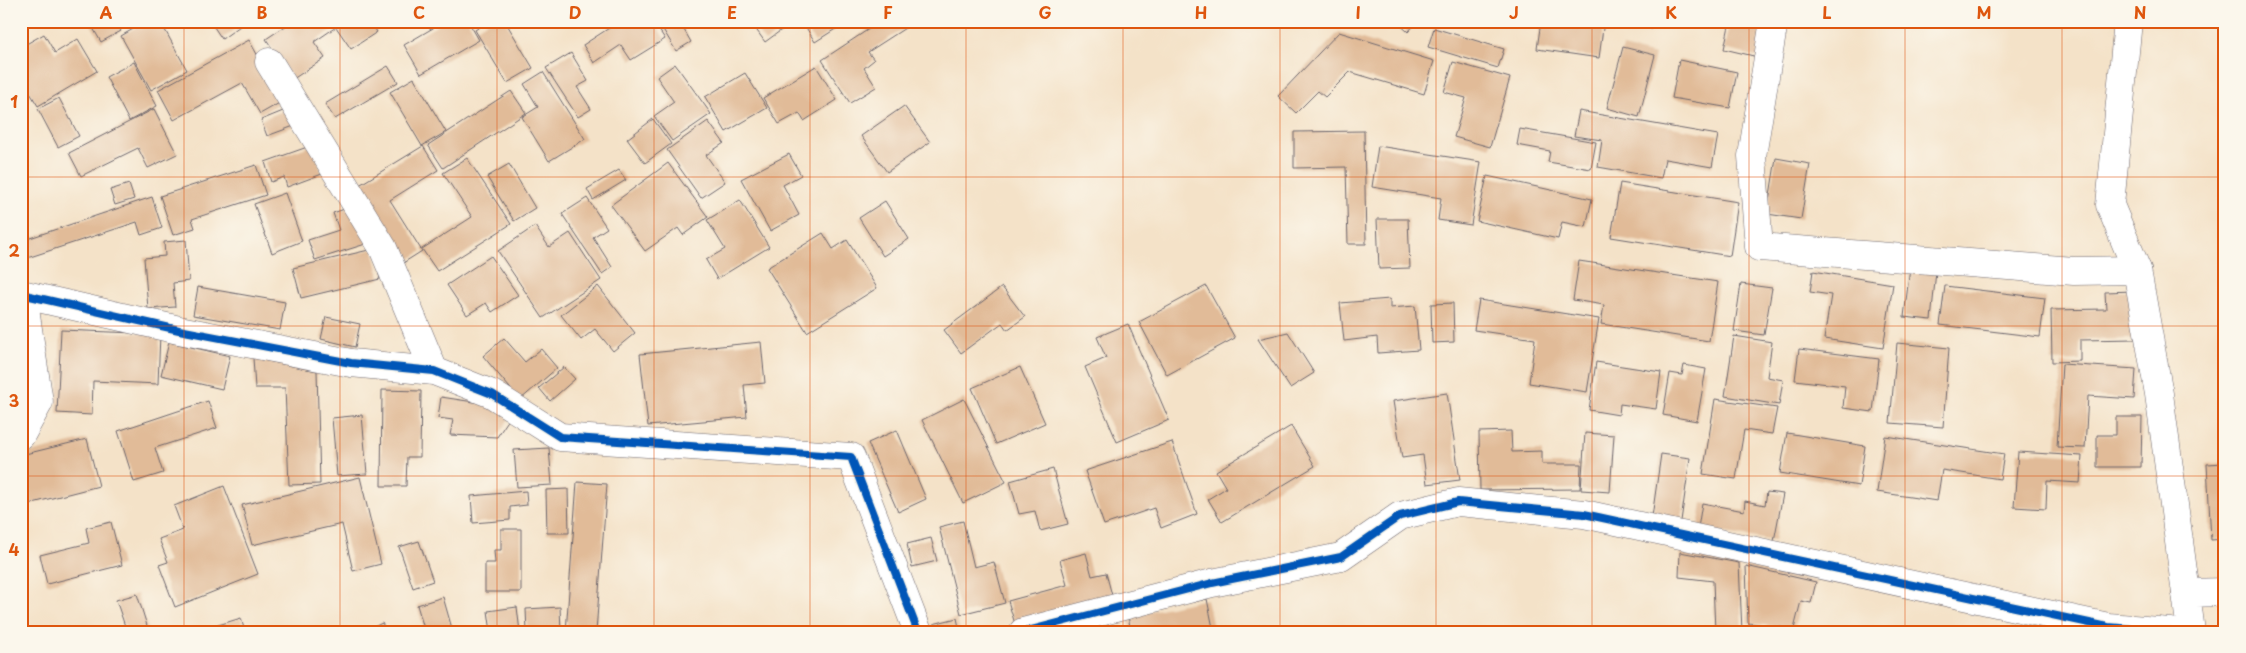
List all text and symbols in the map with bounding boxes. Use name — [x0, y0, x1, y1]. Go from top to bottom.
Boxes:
text: A — [100, 0, 113, 24]
text: B — [257, 0, 268, 24]
text: C — [413, 0, 425, 24]
text: D — [569, 0, 581, 24]
text: E — [727, 0, 737, 24]
text: F — [883, 0, 893, 24]
text: G — [1038, 0, 1052, 24]
text: H — [1195, 0, 1207, 24]
text: I — [1355, 0, 1361, 24]
text: J — [1509, 0, 1519, 24]
text: K — [1665, 0, 1677, 24]
text: L — [1822, 0, 1832, 24]
text: M — [1976, 0, 1992, 24]
text: N — [2134, 0, 2146, 24]
text: 1 — [10, 89, 18, 113]
text: 2 — [8, 238, 20, 262]
text: 3 — [9, 388, 19, 412]
text: 4 — [9, 537, 20, 561]

